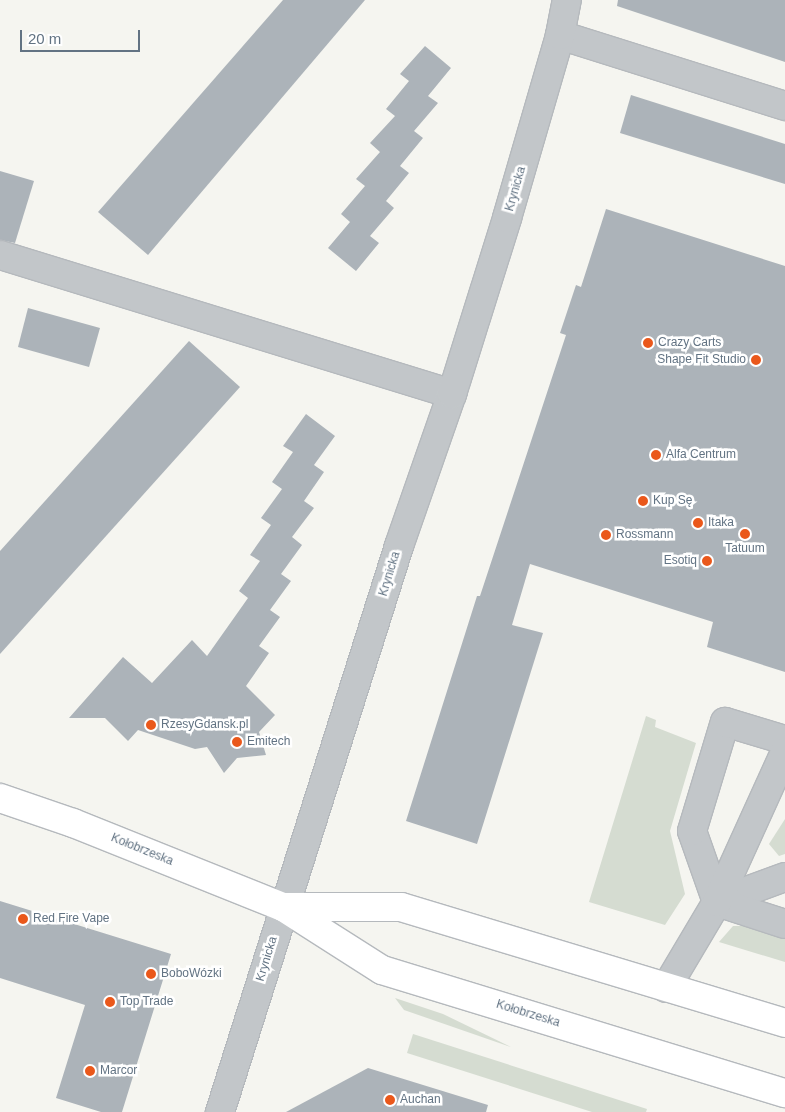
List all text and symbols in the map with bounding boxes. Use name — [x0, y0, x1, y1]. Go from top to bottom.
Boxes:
scale bar — [22, 20, 142, 52]
text: 20 m — [28, 30, 61, 47]
street label: Krynicka — [503, 165, 529, 213]
place label: Crazy Carts — [658, 336, 721, 350]
marker: Crazy Carts — [642, 337, 654, 349]
place label: Shape Fit Studio — [657, 353, 746, 367]
marker: Shape Fit Studio — [750, 354, 762, 366]
place label: Alfa Centrum — [666, 448, 736, 462]
marker: Alfa Centrum — [650, 449, 662, 461]
place label: Kup Sę — [653, 494, 692, 508]
marker: Kup Sę — [637, 495, 649, 507]
place label: Itaka — [708, 516, 734, 530]
marker: Itaka — [692, 517, 704, 529]
place label: Rossmann — [616, 528, 673, 542]
marker: Tatuum — [739, 528, 751, 540]
marker: Rossmann — [600, 529, 612, 541]
place label: Tatuum — [725, 542, 765, 556]
street label: Krynicka — [376, 550, 404, 598]
place label: Esotiq — [664, 554, 697, 568]
marker: Esotiq — [701, 555, 713, 567]
place label: RzesyGdansk.pl — [161, 718, 248, 732]
marker: RzesyGdansk.pl — [145, 719, 157, 731]
place label: Emitech — [247, 735, 290, 749]
marker: Emitech — [231, 736, 243, 748]
street label: Kołobrzeska — [109, 831, 175, 869]
place label: Red Fire Vape — [33, 912, 109, 926]
marker: Red Fire Vape — [17, 913, 29, 925]
street label: Krynicka — [253, 935, 281, 983]
place label: BoboWózki — [161, 967, 222, 981]
marker: BoboWózki — [145, 968, 157, 980]
place label: Top Trade — [120, 995, 174, 1009]
marker: Top Trade — [104, 996, 116, 1008]
street label: Kołobrzeska — [494, 997, 562, 1031]
place label: Marcor — [100, 1064, 137, 1078]
marker: Marcor — [84, 1065, 96, 1077]
place label: Auchan — [400, 1093, 441, 1107]
marker: Auchan — [384, 1094, 396, 1106]

